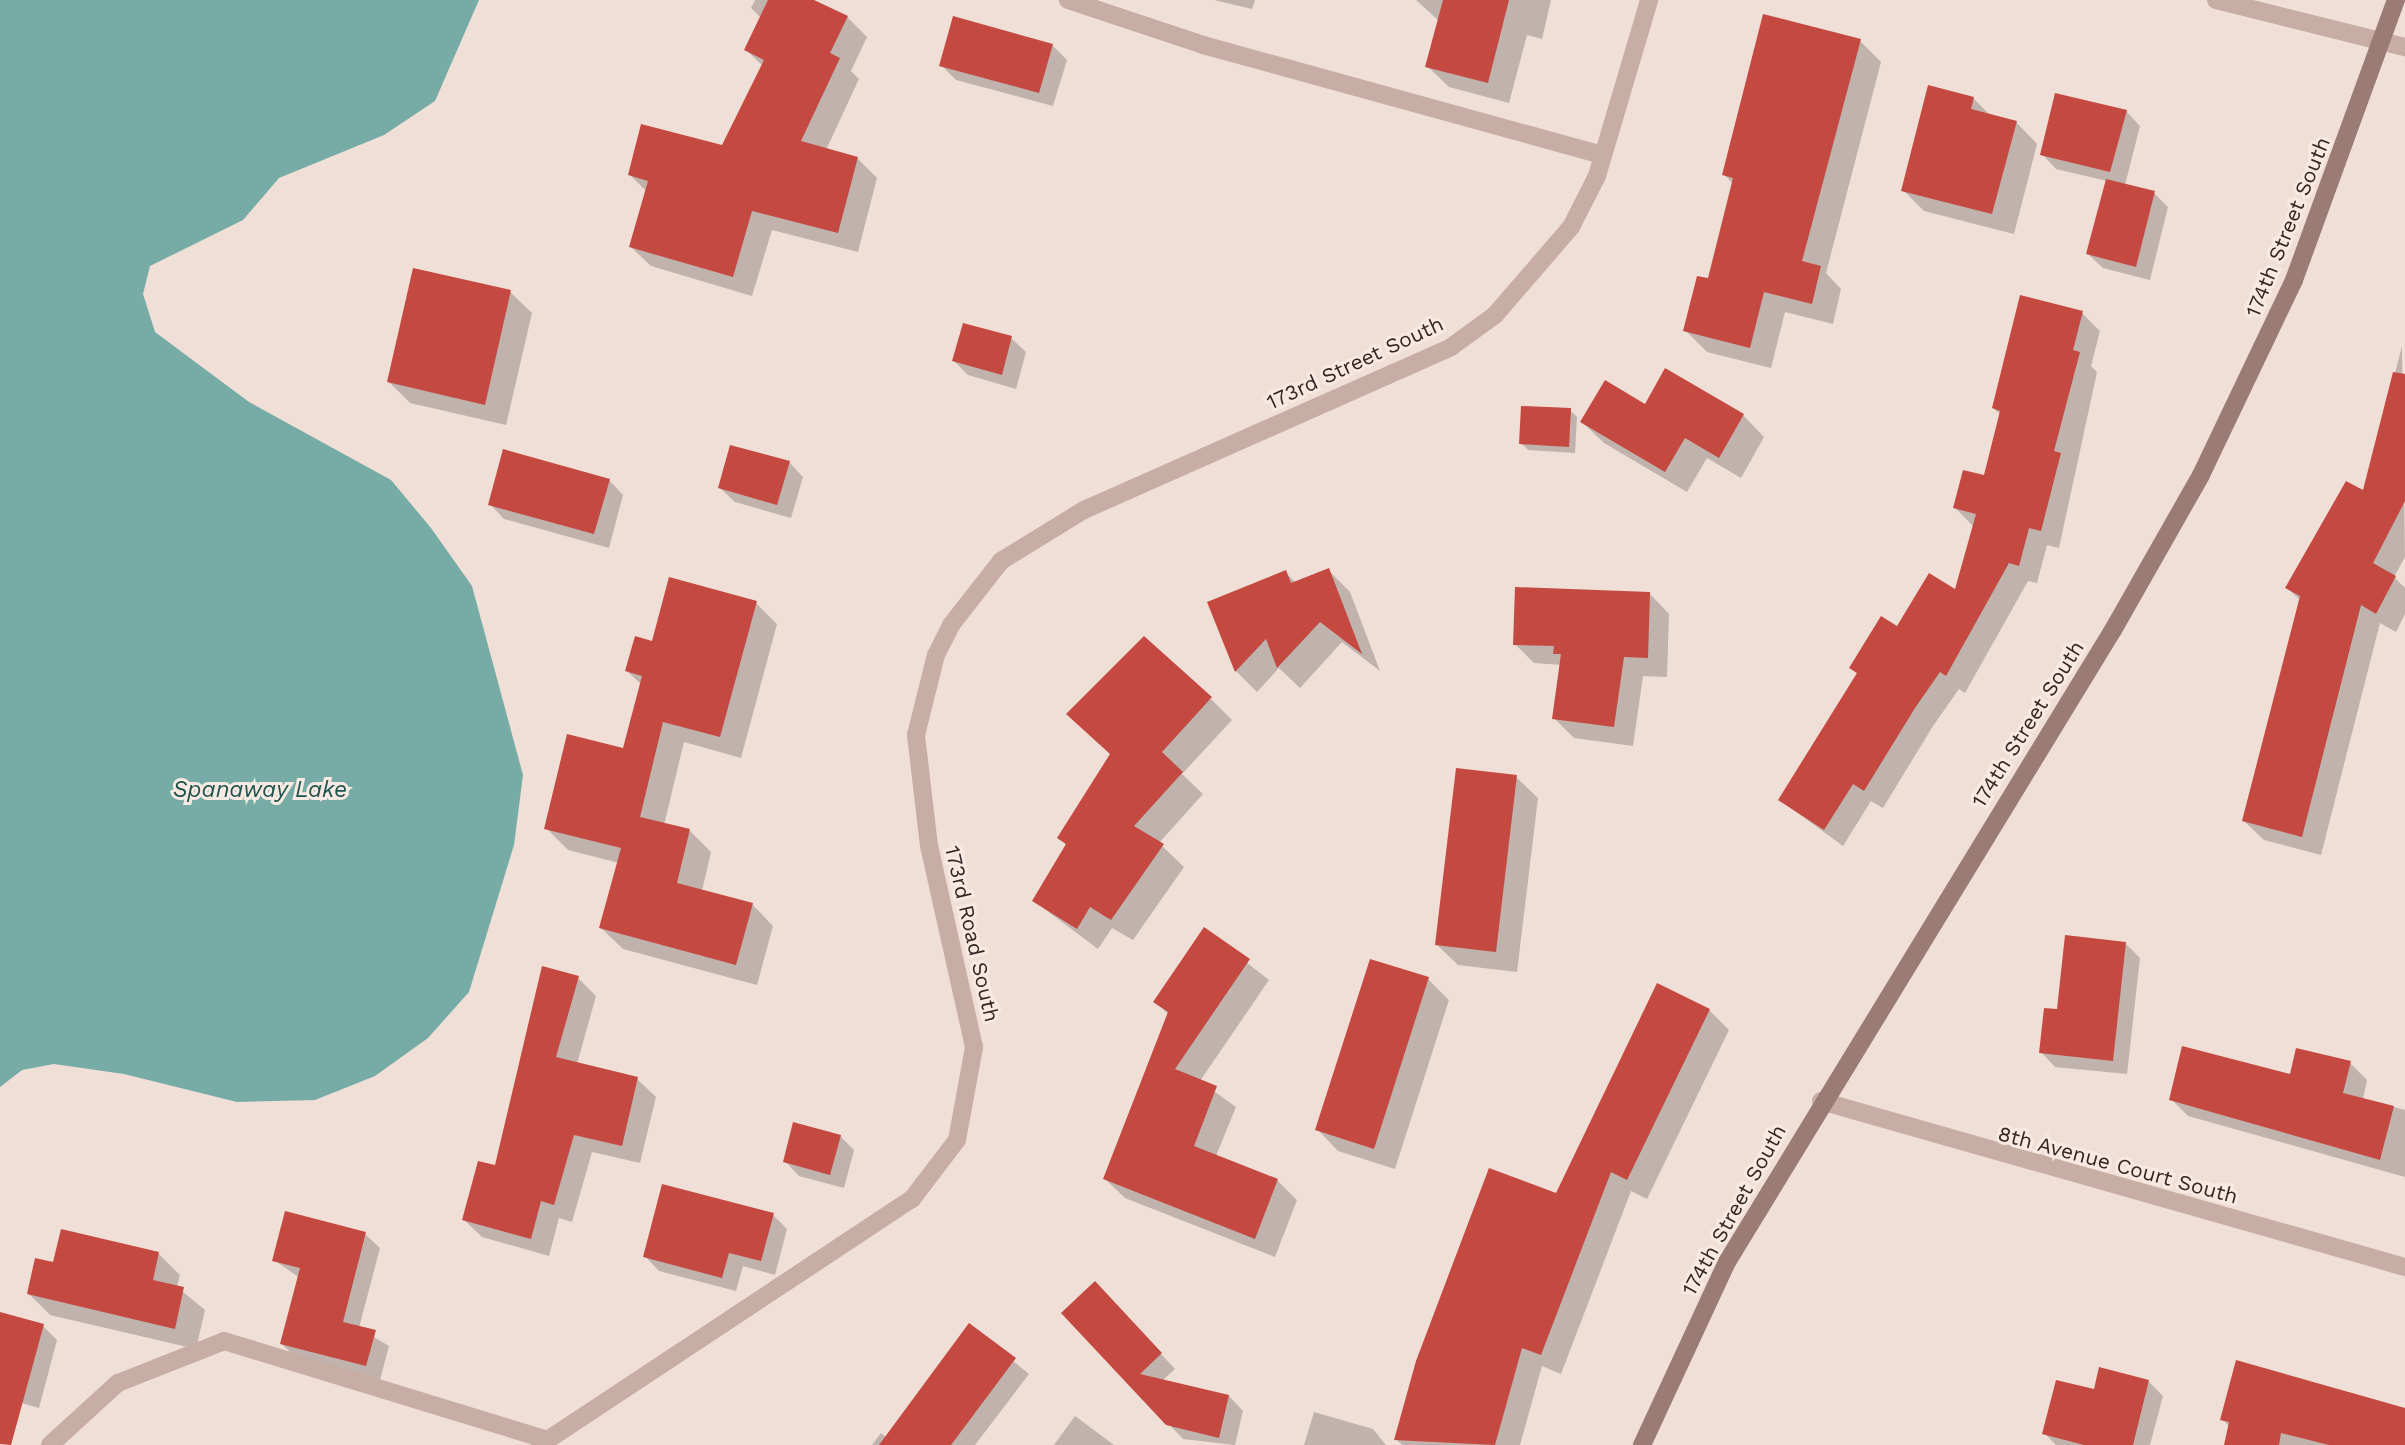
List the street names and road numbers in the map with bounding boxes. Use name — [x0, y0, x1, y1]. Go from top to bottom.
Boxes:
street label: 174th Street South — [2240, 133, 2336, 321]
street label: 173rd Street South — [1263, 311, 1447, 415]
street label: 174th Street South — [1967, 636, 2089, 812]
street label: 173rd Road South — [939, 843, 1005, 1025]
street label: 174th Street South — [1677, 1120, 1791, 1300]
street label: 8th Avenue Court South — [1995, 1121, 2241, 1209]

